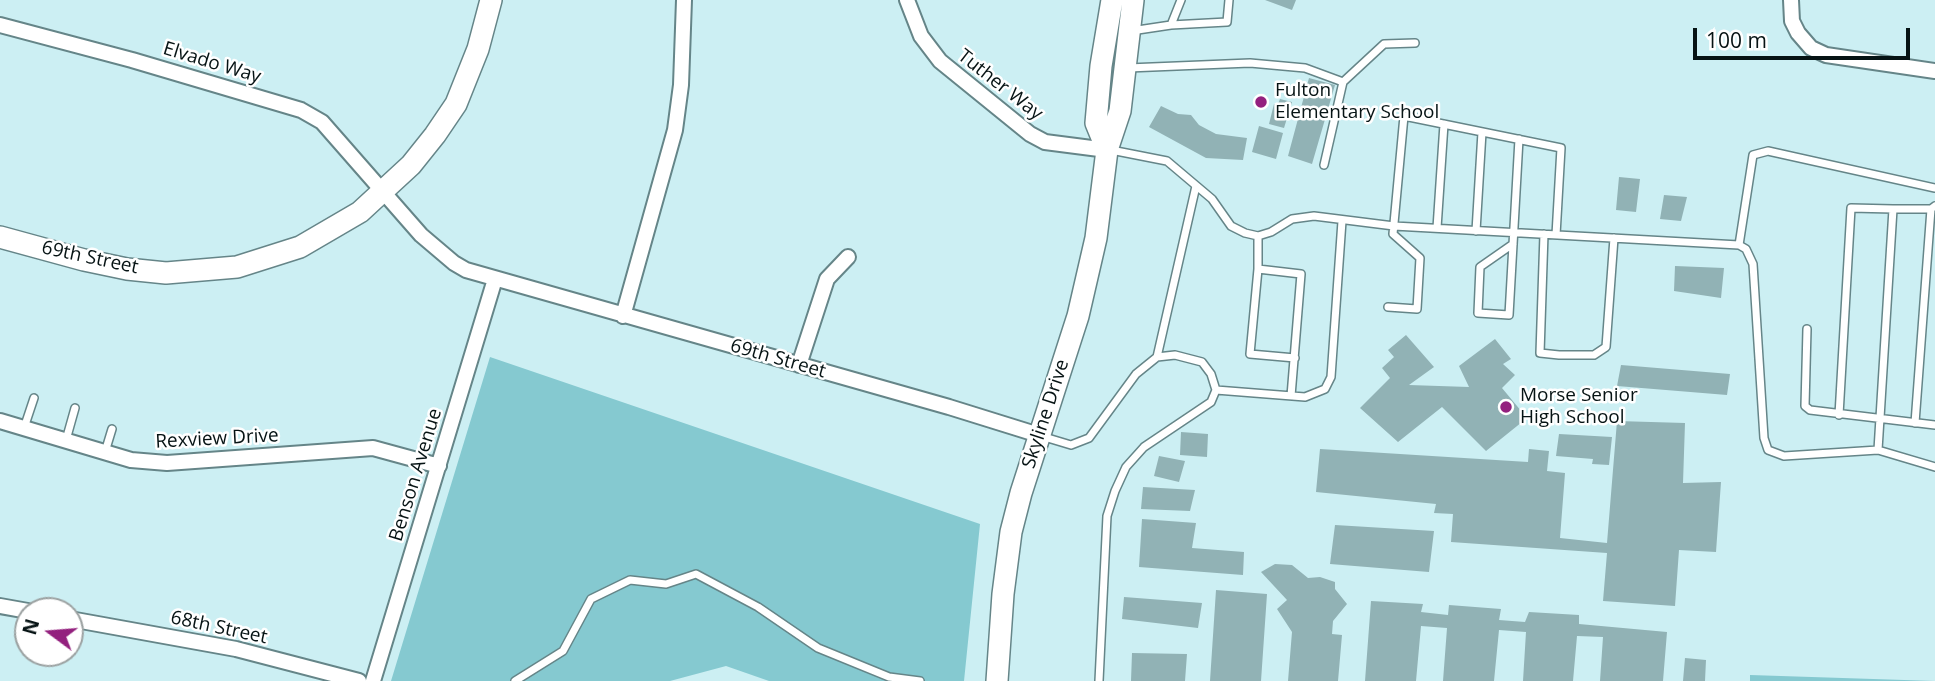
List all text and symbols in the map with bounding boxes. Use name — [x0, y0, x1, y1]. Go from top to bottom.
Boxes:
scale bar — [1697, 14, 1914, 58]
text: 100 m — [1706, 26, 1767, 54]
street label: Elvado Way — [160, 37, 264, 89]
street label: Tuther Way — [953, 45, 1047, 125]
place label: Fulton Elementary School — [1275, 80, 1439, 124]
marker: Fulton Elementary School — [1253, 94, 1269, 110]
street label: 69th Street — [40, 237, 140, 279]
street label: 69th Street — [728, 335, 828, 383]
street label: Skyline Drive — [1018, 357, 1074, 471]
place label: Morse Senior High School — [1520, 385, 1638, 429]
marker: Morse Senior High School — [1498, 399, 1514, 415]
street label: Benson Avenue — [385, 406, 447, 544]
street label: Rexview Drive — [155, 424, 279, 454]
north arrow — [14, 597, 84, 667]
street label: 68th Street — [169, 607, 269, 649]
text: N — [16, 616, 45, 638]

